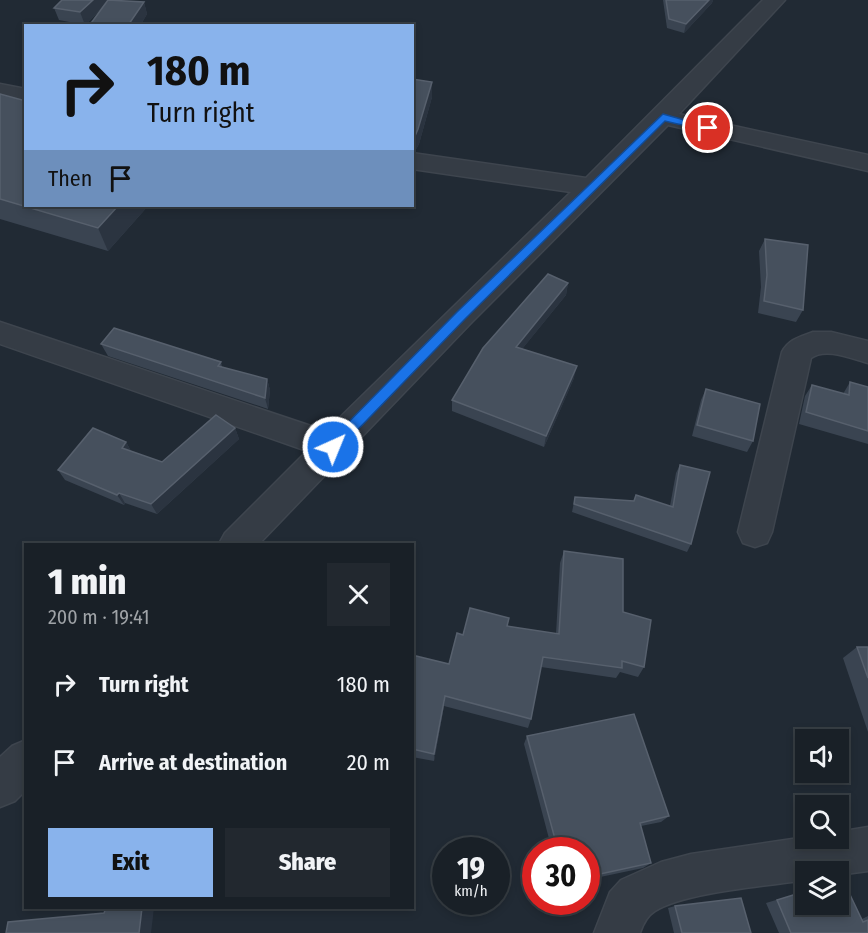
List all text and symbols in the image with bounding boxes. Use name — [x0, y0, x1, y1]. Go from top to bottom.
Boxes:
text: 180 m — [147, 46, 251, 96]
icon: right — [48, 48, 126, 126]
text: Turn right — [147, 97, 255, 129]
pin — [682, 102, 733, 153]
icon: arrive — [691, 111, 724, 144]
icon: arrive — [104, 162, 137, 195]
text: Then — [48, 165, 92, 192]
position arrow — [301, 415, 365, 479]
text: 1 min — [48, 560, 126, 604]
button: close — [327, 563, 390, 626]
text: 200 m · 19:41 — [48, 605, 149, 629]
icon: right — [48, 668, 81, 701]
text: Turn right — [99, 671, 188, 698]
text: 180 m — [337, 671, 390, 698]
map controls — [795, 729, 849, 915]
button: sound — [795, 729, 849, 783]
icon: arrive — [48, 746, 81, 779]
text: Arrive at destination — [99, 749, 287, 776]
text: 20 m — [347, 749, 390, 776]
button: search — [795, 795, 849, 849]
button: Exit — [48, 828, 213, 897]
button: Share — [225, 828, 390, 897]
speed limit sign: 30 — [522, 837, 600, 915]
text: 19 — [457, 851, 485, 887]
button: layers — [795, 861, 849, 915]
text: km/h — [454, 882, 488, 900]

